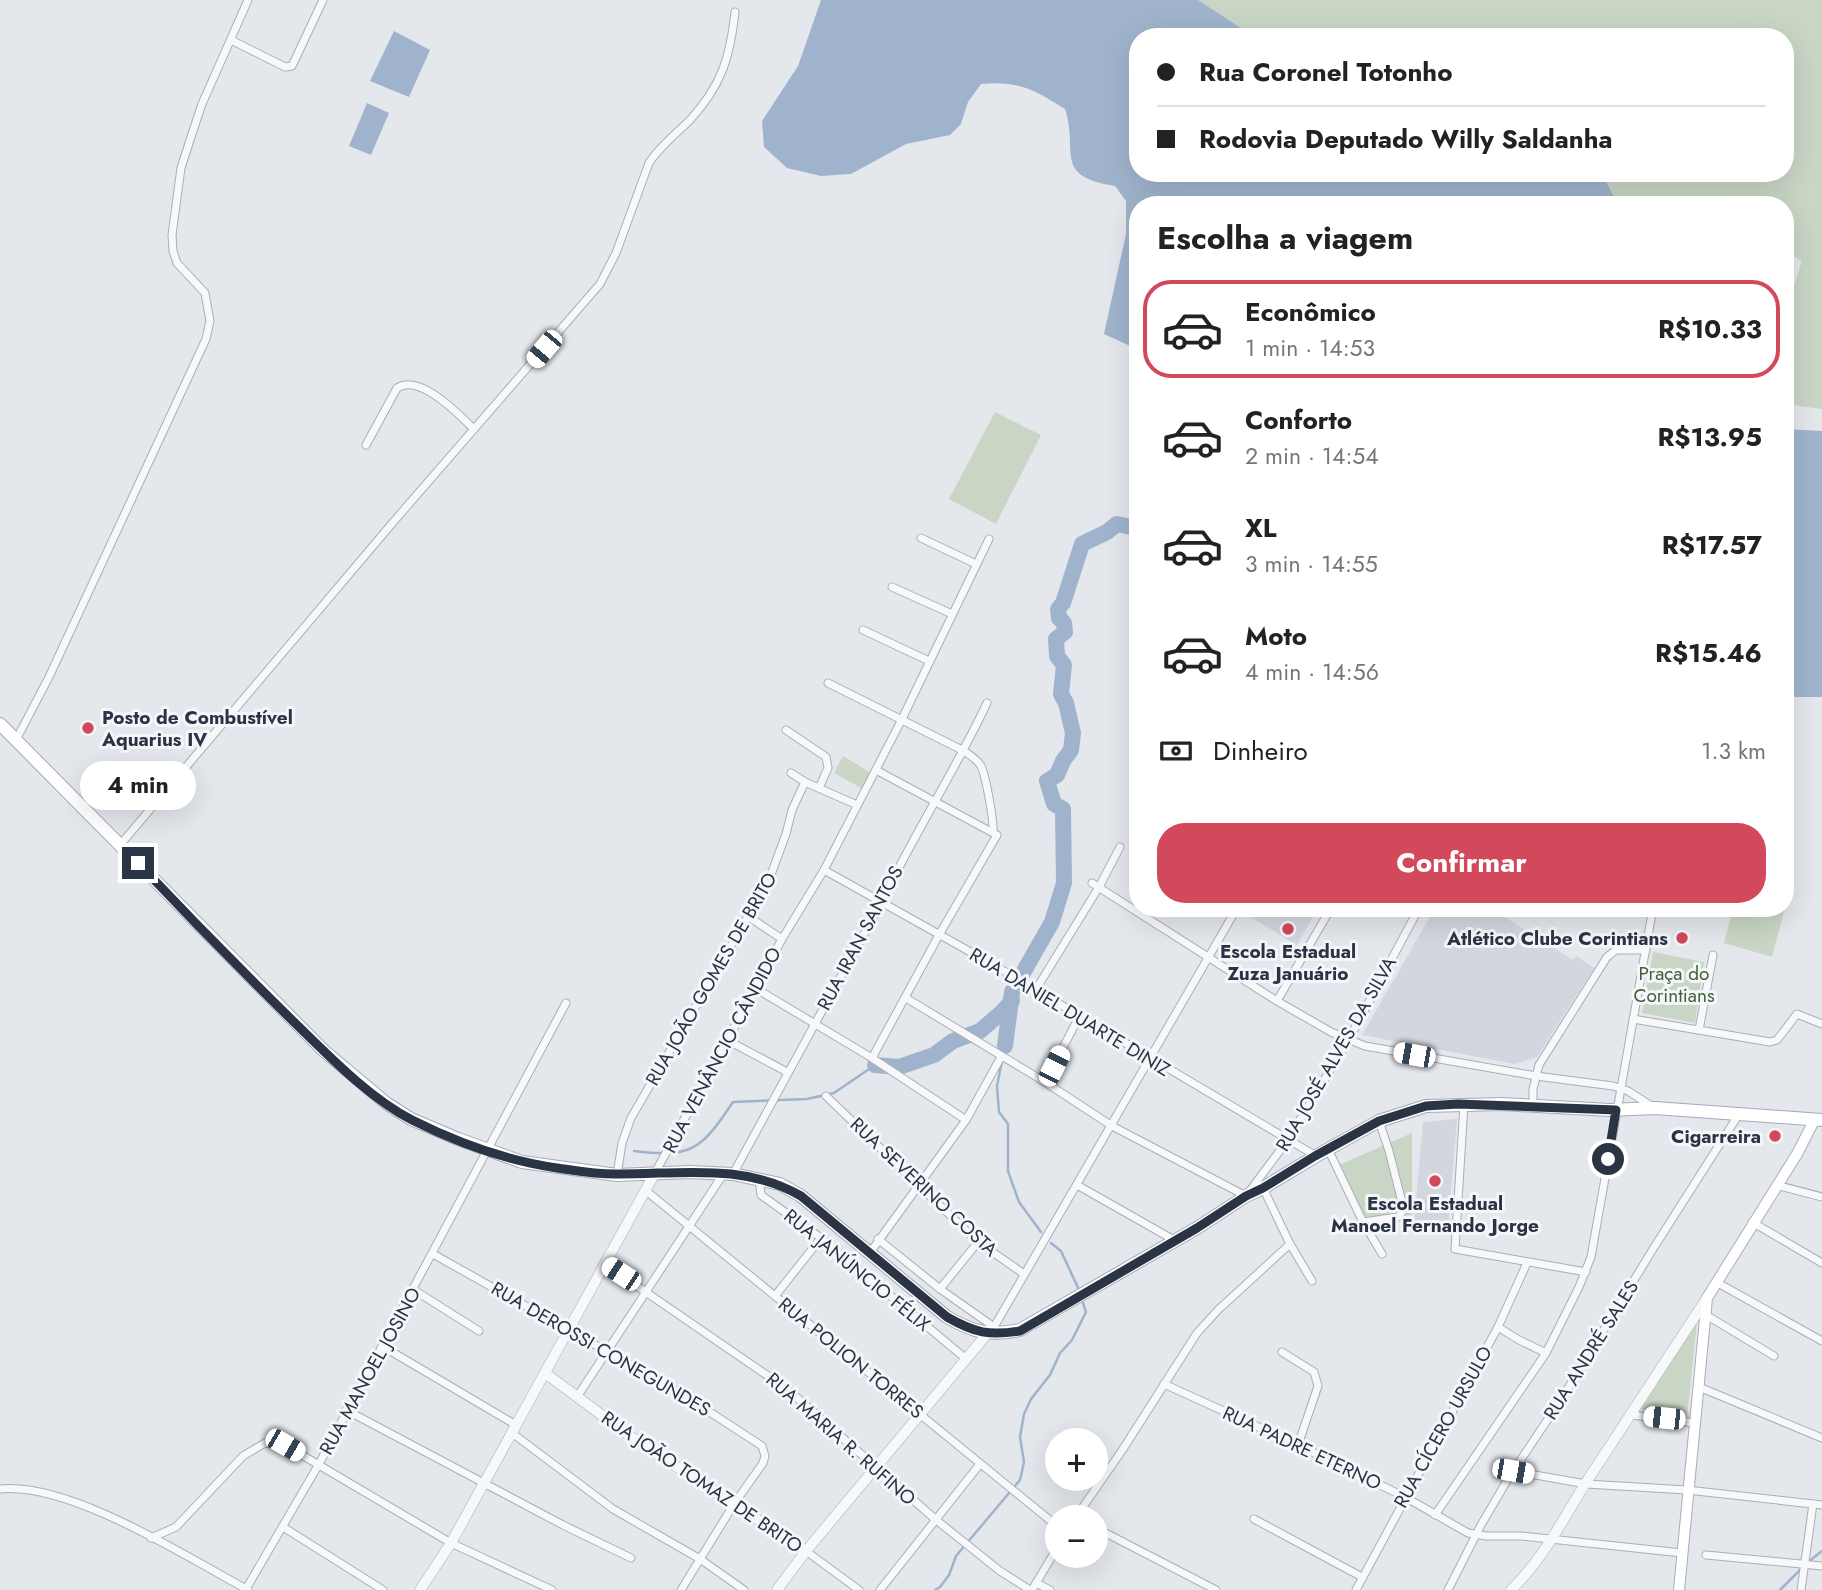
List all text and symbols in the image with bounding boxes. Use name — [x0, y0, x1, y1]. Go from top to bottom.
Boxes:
text: Rua Coronel Totonho — [1199, 53, 1452, 91]
text: Rodovia Deputado Willy Saldanha — [1199, 120, 1613, 158]
text: Escolha a viagem — [1157, 215, 1413, 261]
text: Econômico — [1245, 293, 1376, 331]
icon: car — [1161, 298, 1224, 361]
text: R$10.33 — [1658, 310, 1762, 348]
car — [523, 326, 566, 372]
text: 1 min · 14:53 — [1245, 331, 1375, 365]
text: Conforto — [1245, 401, 1352, 439]
icon: car — [1161, 406, 1224, 469]
text: R$13.95 — [1657, 418, 1762, 456]
text: 2 min · 14:54 — [1245, 439, 1379, 473]
text: XL — [1245, 509, 1277, 547]
icon: car — [1161, 514, 1224, 577]
text: R$17.57 — [1662, 526, 1762, 564]
text: 3 min · 14:55 — [1245, 547, 1378, 581]
text: Moto — [1245, 617, 1307, 655]
icon: car — [1161, 622, 1224, 685]
text: R$15.46 — [1655, 634, 1762, 672]
text: 4 min · 14:56 — [1245, 655, 1379, 689]
place label: Posto de Combustível Aquarius IV — [101, 704, 293, 753]
marker: Posto de Combustível Aquarius IV — [80, 720, 96, 736]
icon: cash — [1157, 732, 1195, 770]
text: Dinheiro — [1213, 732, 1308, 770]
text: 1.3 km — [1701, 734, 1766, 768]
callout: 4 min — [80, 762, 196, 810]
text: 4 min — [107, 768, 169, 802]
button: Confirmar — [1157, 823, 1766, 903]
route end — [122, 847, 154, 879]
street label: RUA IRAN SANTOS — [811, 861, 909, 1015]
street label: RUA JOÃO GOMES DE BRITO — [639, 867, 783, 1091]
marker: Escola Estadual Zuza Januário — [1280, 921, 1296, 937]
place label: Atlético Clube Corintians — [1446, 925, 1668, 952]
marker: Atlético Clube Corintians — [1674, 930, 1690, 946]
place label: Escola Estadual Zuza Januário — [1220, 938, 1356, 987]
street label: RUA DANIEL DUARTE DINIZ — [964, 941, 1176, 1083]
street label: RUA VENÂNCIO CÂNDIDO — [656, 942, 788, 1158]
street label: RUA JOSÉ ALVES DA SILVA — [1269, 951, 1403, 1156]
park label: Praça do Corintians — [1633, 960, 1715, 1009]
car — [1392, 1041, 1437, 1069]
car — [1036, 1043, 1073, 1089]
street label: RUA SEVERINO COSTA — [844, 1111, 1004, 1263]
place label: Cigarreira — [1671, 1123, 1761, 1150]
marker: Cigarreira — [1767, 1128, 1783, 1144]
route start — [1592, 1143, 1624, 1175]
marker: Escola Estadual Manoel Fernando Jorge — [1427, 1173, 1443, 1189]
place label: Escola Estadual Manoel Fernando Jorge — [1331, 1190, 1539, 1239]
street label: RUA JANÚNCIO FÉLIX — [778, 1202, 936, 1338]
car — [598, 1254, 645, 1294]
street label: RUA DEROSSI CONEGUNDES — [486, 1275, 716, 1423]
street label: RUA ANDRÉ SALES — [1537, 1275, 1645, 1425]
street label: RUA MANOEL JOSINO — [313, 1282, 427, 1460]
street label: RUA POLION TORRES — [773, 1291, 929, 1425]
street label: RUA CÍCERO URSULO — [1387, 1341, 1499, 1513]
street label: RUA MARIA R. RUFINO — [760, 1366, 922, 1512]
street label: RUA PADRE ETERNO — [1218, 1399, 1386, 1497]
street label: RUA JOÃO TOMAZ DE BRITO — [596, 1404, 808, 1560]
car — [1643, 1405, 1686, 1431]
car — [262, 1425, 309, 1465]
map controls — [1045, 1428, 1108, 1568]
button: + — [1045, 1428, 1108, 1491]
car — [1491, 1457, 1536, 1485]
button: − — [1045, 1505, 1108, 1568]

